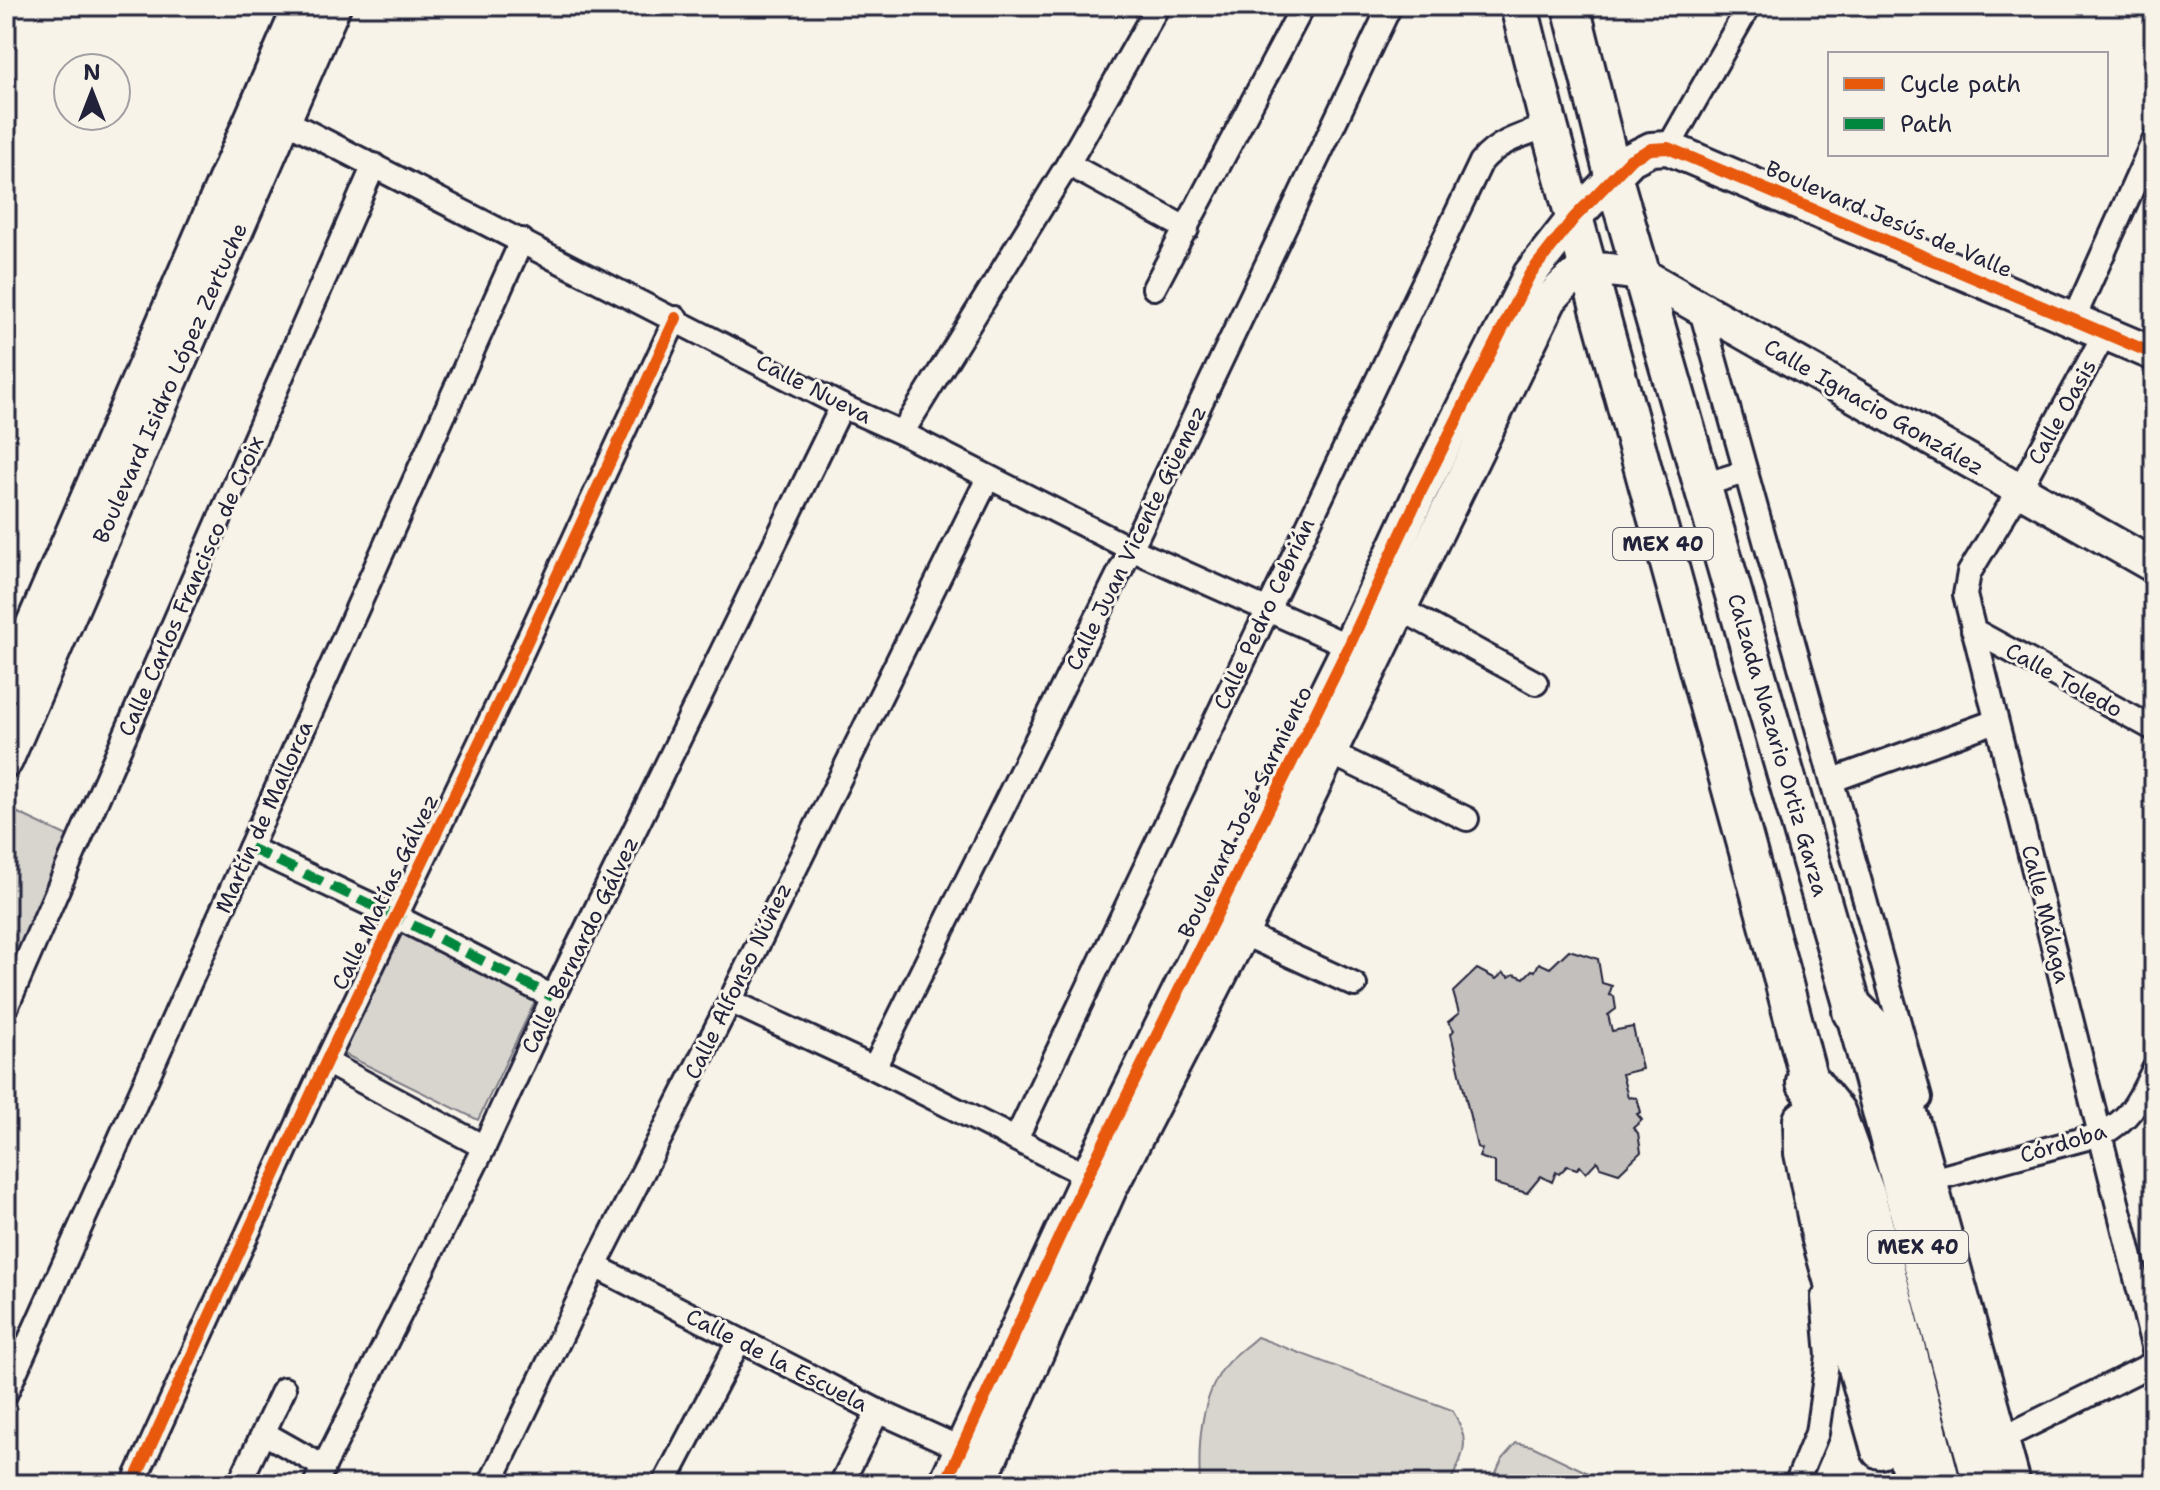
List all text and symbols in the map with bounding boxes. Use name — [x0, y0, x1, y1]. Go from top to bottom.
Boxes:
north arrow — [52, 52, 132, 132]
legend — [1828, 52, 2108, 156]
text: N — [83, 58, 101, 87]
text: Cycle path — [1900, 68, 2021, 100]
text: Path — [1900, 108, 1952, 140]
street label: Boulevard Jesús de Valle — [1761, 154, 2017, 284]
street label: Boulevard Isidro López Zertuche — [86, 218, 254, 548]
street label: Calle Ignacio González — [1759, 332, 1989, 482]
street label: Calle Nueva — [751, 347, 877, 431]
street label: Calle Oasis — [2021, 354, 2103, 470]
street label: Calle Juan Vicente Güemez — [1059, 401, 1213, 675]
street label: Calle Carlos Francisco de Croix — [111, 431, 271, 741]
street label: Calle Pedro Cebrián — [1207, 513, 1321, 715]
road number: MEX 40 — [1613, 528, 1713, 560]
street label: Calzada Nazario Ortiz Garza — [1721, 590, 1835, 900]
street label: Calle Toledo — [2000, 636, 2128, 724]
street label: Boulevard José Sarmiento — [1171, 681, 1319, 943]
street label: Martín de Mallorca — [208, 716, 320, 918]
street label: Calle Matías Gálvez — [325, 789, 445, 995]
street label: Calle Bernardo Gálvez — [515, 832, 645, 1058]
street label: Calle Málaga — [2015, 842, 2077, 986]
street label: Calle Alfonso Núñez — [678, 878, 798, 1084]
street label: Córdoba — [2016, 1116, 2110, 1170]
road number: MEX 40 — [1868, 1231, 1968, 1263]
street label: Calle de la Escuela — [681, 1302, 873, 1419]

